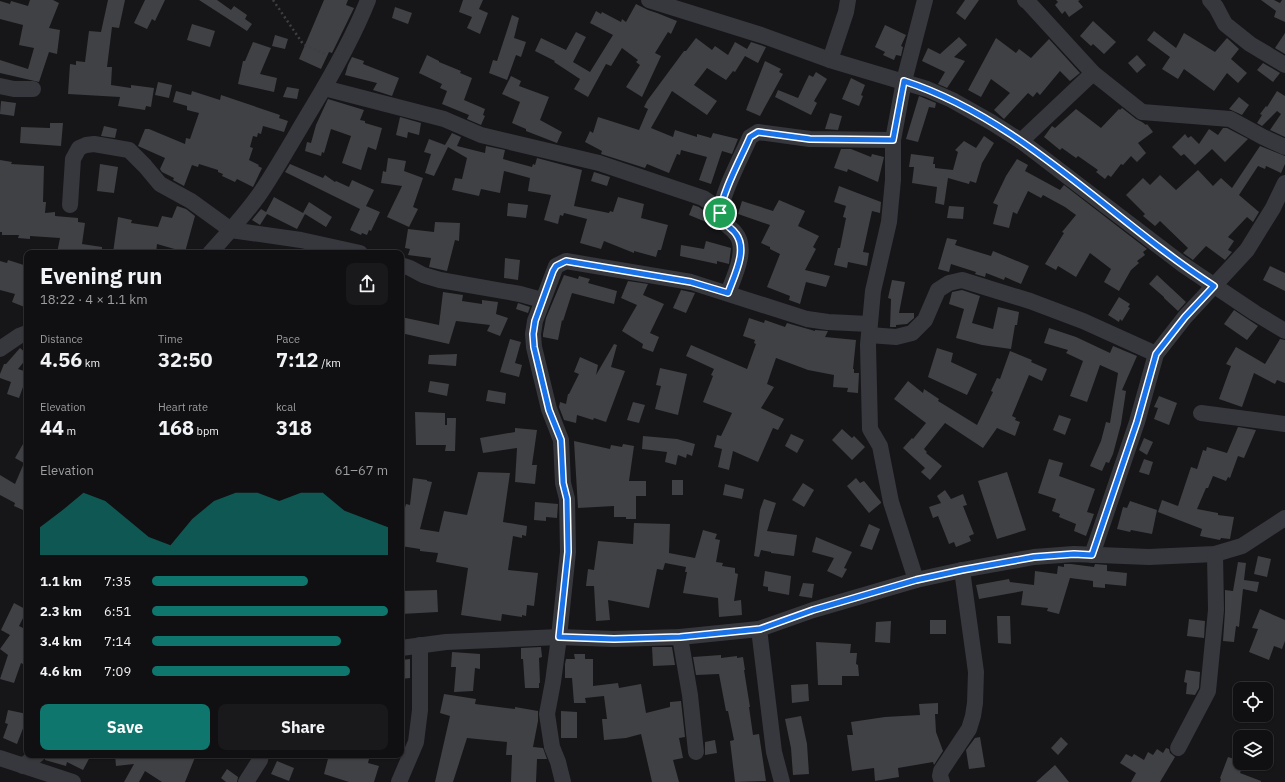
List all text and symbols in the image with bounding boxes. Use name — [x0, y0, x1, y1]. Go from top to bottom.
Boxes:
pin — [703, 196, 737, 230]
icon: arrive — [709, 202, 731, 224]
text: Evening run — [40, 261, 162, 290]
button: share — [346, 263, 388, 305]
text: 18:22 · 4 × 1.1 km — [40, 291, 148, 308]
text: Distance — [40, 332, 83, 346]
text: Time — [158, 332, 183, 346]
text: Pace — [276, 332, 300, 346]
text: 4.56 — [40, 346, 82, 373]
text: 32:50 — [158, 346, 213, 373]
text: 7:12 — [276, 346, 319, 373]
text: km — [82, 356, 100, 370]
text: /km — [319, 356, 341, 370]
text: Elevation — [40, 400, 86, 414]
text: Heart rate — [158, 400, 208, 414]
text: kcal — [276, 400, 296, 414]
text: 44 — [40, 414, 64, 441]
text: 168 — [158, 414, 194, 441]
text: 318 — [276, 414, 312, 441]
text: m — [64, 424, 76, 438]
text: bpm — [194, 424, 219, 438]
text: Elevation — [40, 462, 94, 479]
text: 61–67 m — [335, 462, 388, 479]
text: 1.1 km — [40, 573, 82, 590]
text: 7:35 — [104, 573, 131, 590]
text: 2.3 km — [40, 603, 82, 620]
text: 6:51 — [104, 603, 131, 620]
text: 3.4 km — [40, 633, 82, 650]
text: 7:14 — [104, 633, 131, 650]
text: 4.6 km — [40, 663, 82, 680]
text: 7:09 — [104, 663, 131, 680]
map controls — [1233, 682, 1273, 770]
button: locate — [1233, 682, 1273, 722]
button: Save — [40, 704, 210, 750]
button: Share — [218, 704, 388, 750]
button: layers — [1233, 730, 1273, 770]

